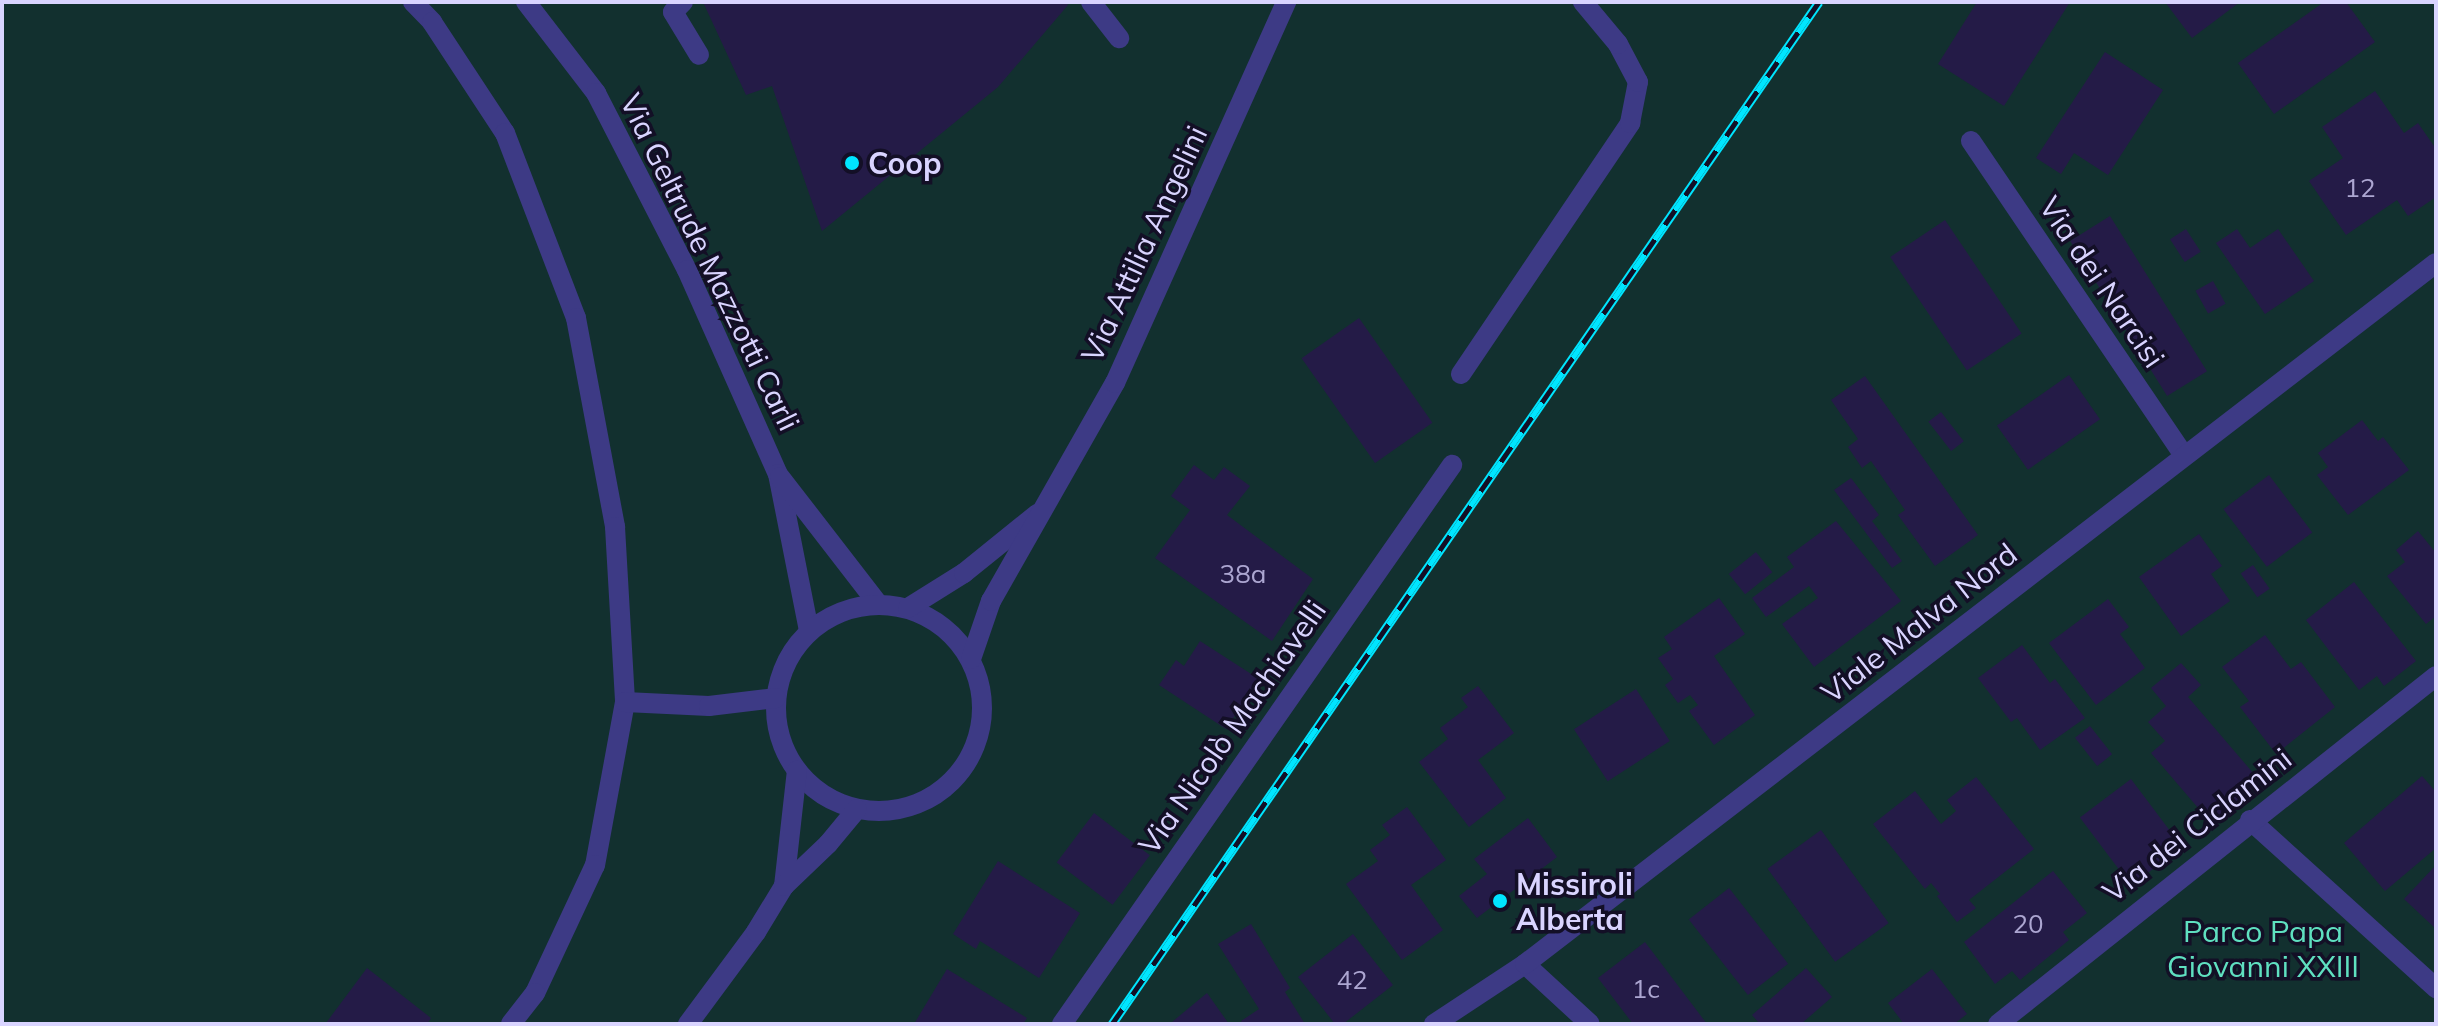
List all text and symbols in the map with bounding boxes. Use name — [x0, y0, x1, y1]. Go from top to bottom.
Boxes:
street label: Via Geltrude Mazzotti Carli — [613, 88, 807, 436]
street label: Via Attilia Angelini — [1073, 120, 1215, 368]
place label: Coop — [868, 145, 942, 181]
marker: Coop — [843, 154, 861, 172]
house number: 12 — [2344, 172, 2376, 204]
street label: Via dei Narcisi — [2032, 190, 2172, 374]
street label: Viale Malva Nord — [1814, 536, 2024, 710]
house number: 38a — [1220, 558, 1266, 590]
street label: Via Nicolò Machiavelli — [1131, 593, 1333, 861]
street label: Via dei Ciclamini — [2096, 740, 2298, 910]
place label: Missiroli Alberta — [1516, 866, 1633, 936]
marker: Missiroli Alberta — [1491, 892, 1509, 910]
house number: 20 — [2012, 908, 2044, 940]
park label: Parco Papa Giovanni XXIII — [2167, 913, 2359, 984]
house number: 42 — [1336, 964, 1368, 996]
house number: 1c — [1632, 973, 1660, 1005]

